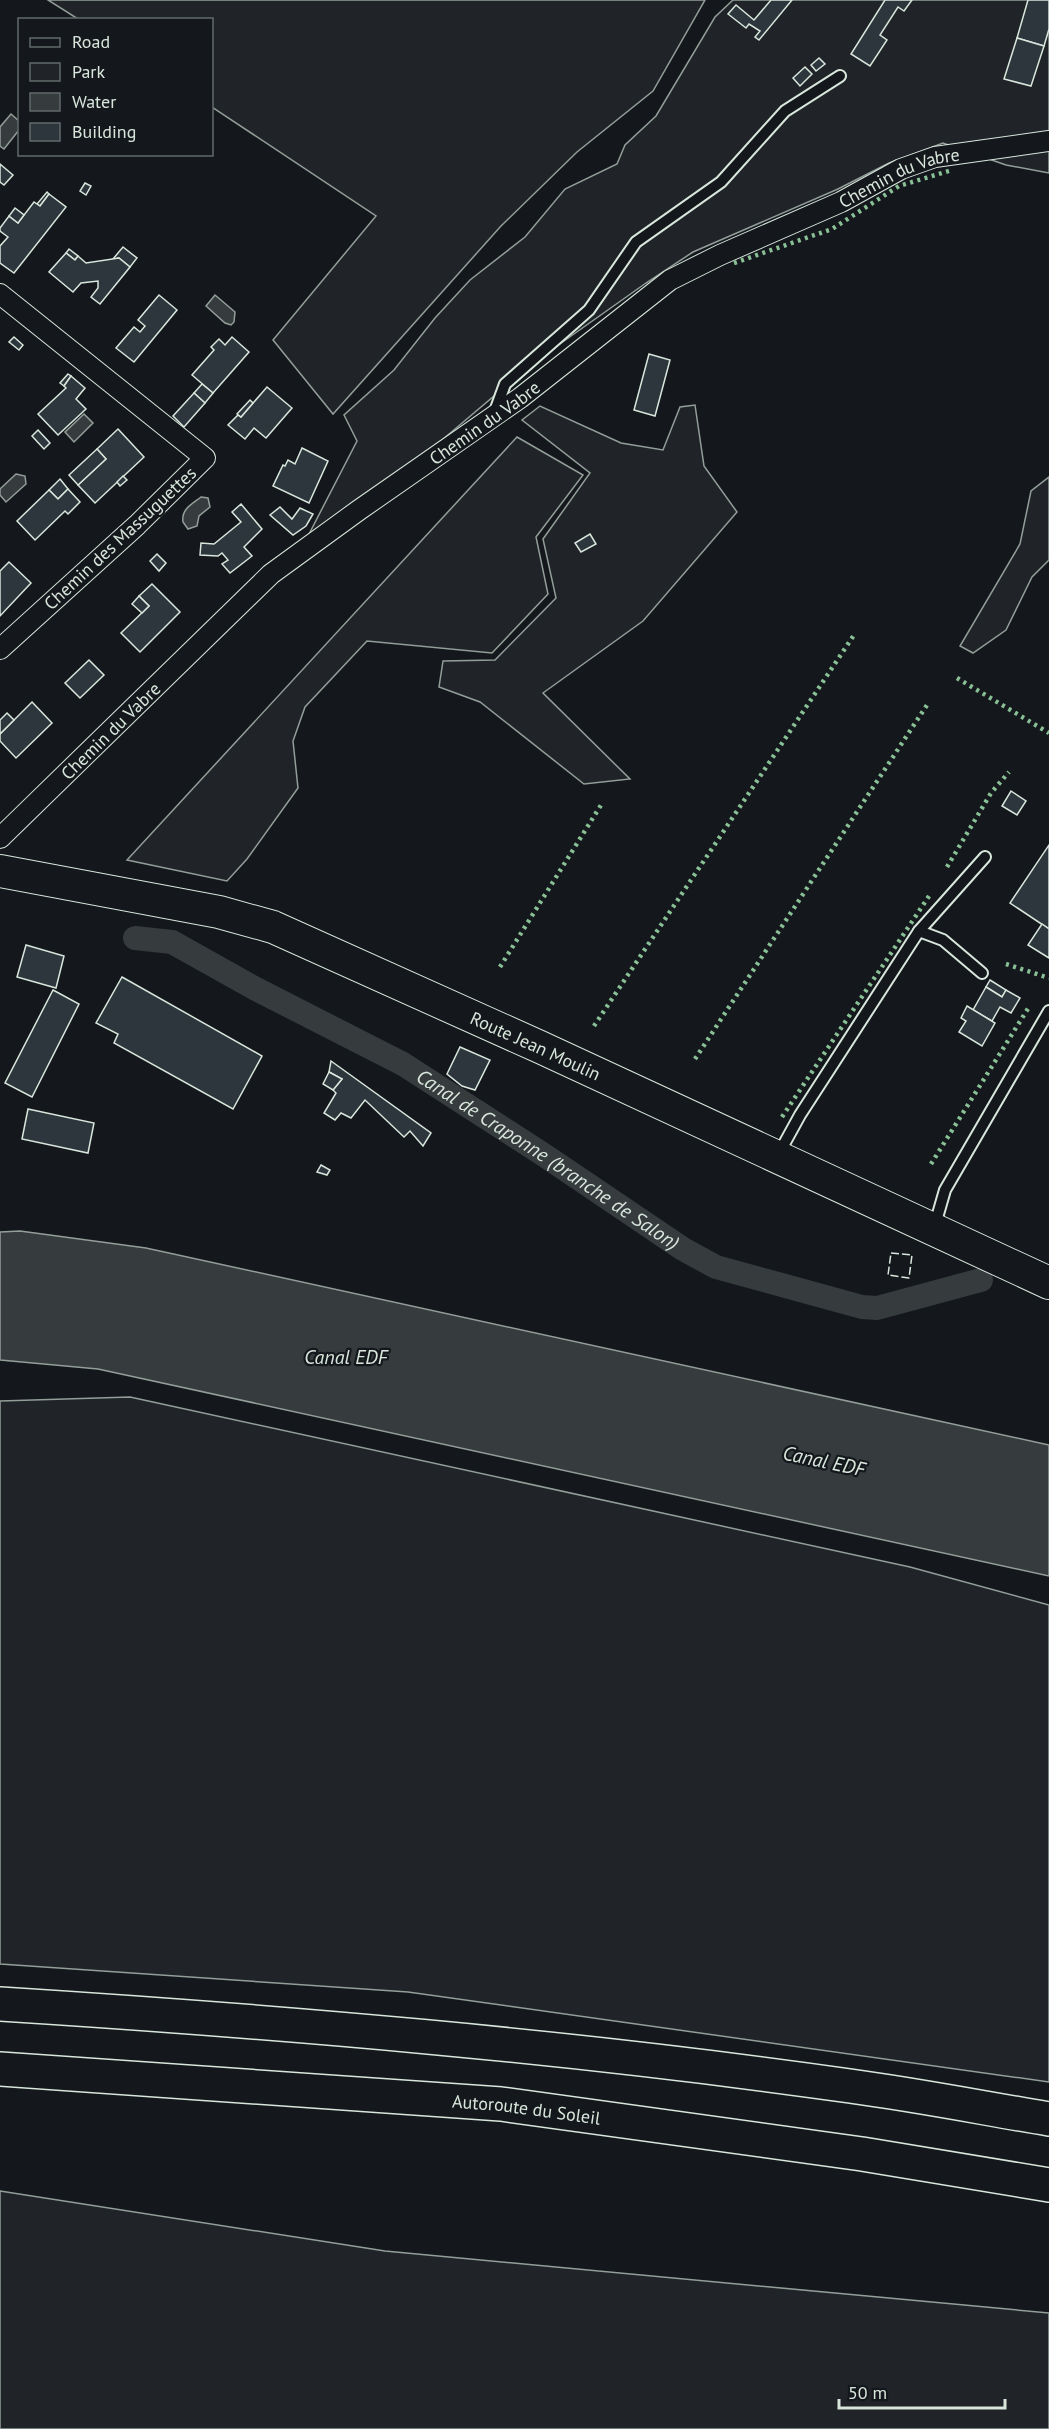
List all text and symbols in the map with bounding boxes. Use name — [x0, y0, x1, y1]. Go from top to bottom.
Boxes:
legend — [18, 18, 213, 156]
text: Road — [72, 30, 110, 53]
text: Park — [72, 60, 105, 83]
text: Water — [72, 90, 116, 113]
text: Building — [72, 120, 136, 143]
street label: Chemin du Vabre — [834, 142, 961, 213]
street label: Chemin du Vabre — [424, 375, 544, 469]
street label: Chemin des Massuguettes — [39, 461, 201, 615]
street label: Chemin du Vabre — [56, 677, 165, 784]
street label: Route Jean Moulin — [467, 1006, 604, 1085]
water label: Canal de Craponne (branche de Salon) — [412, 1063, 684, 1256]
water label: Canal EDF — [304, 1344, 389, 1370]
water label: Canal EDF — [781, 1440, 869, 1483]
street label: Autoroute du Soleil — [452, 2089, 603, 2129]
scale bar — [839, 2372, 1006, 2410]
text: 50 m — [848, 2381, 887, 2404]

